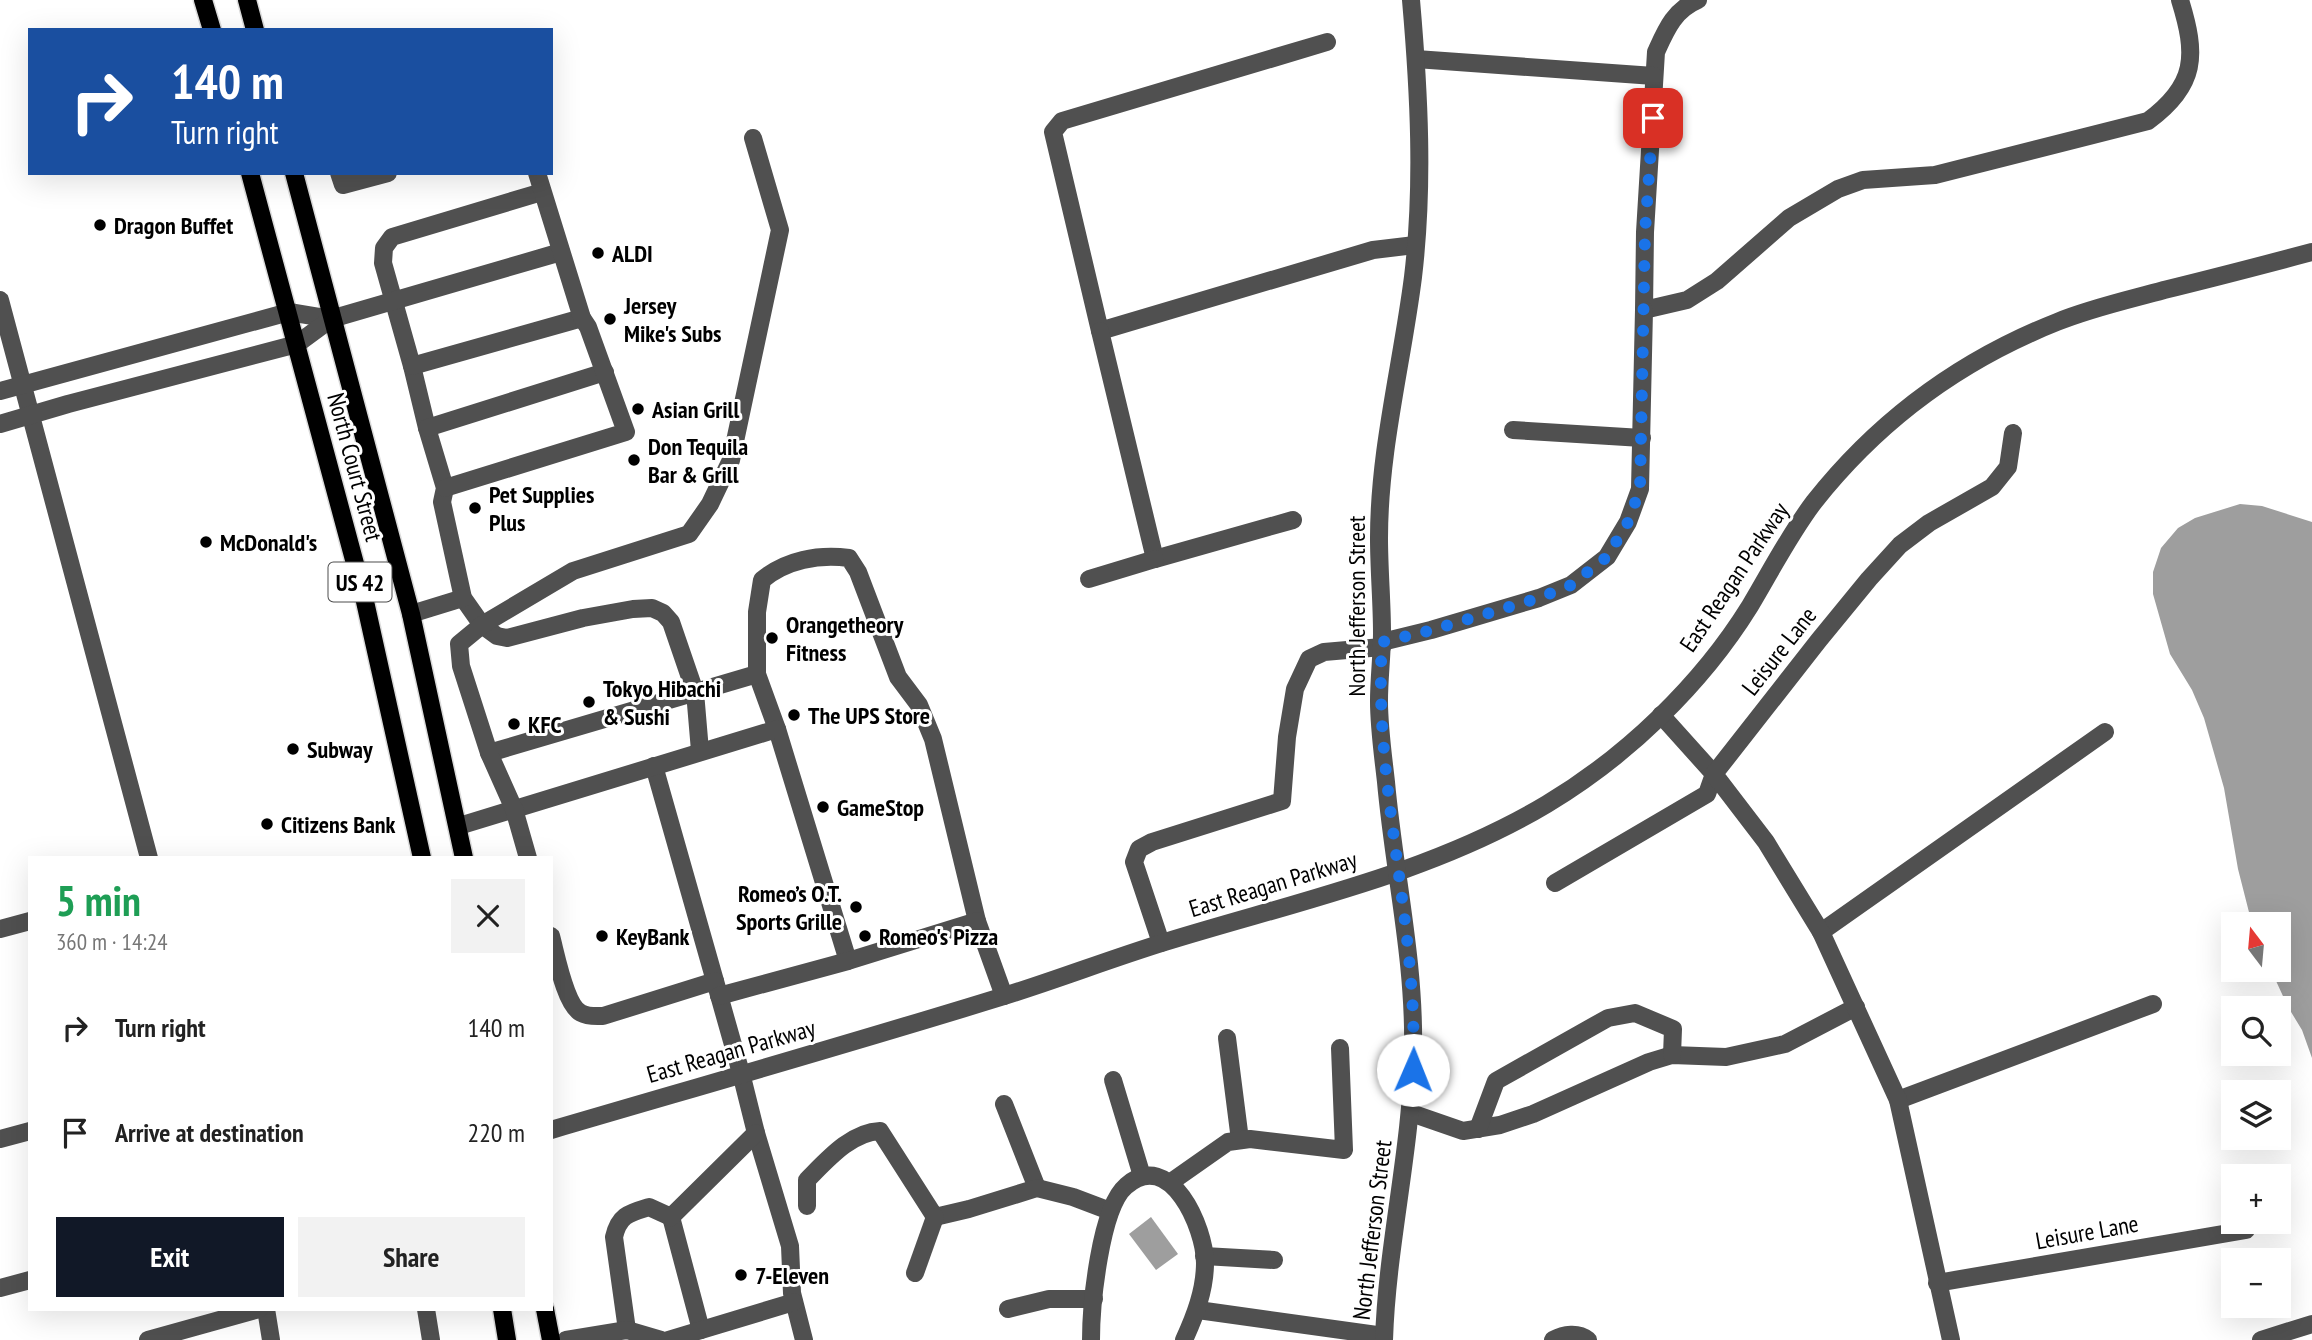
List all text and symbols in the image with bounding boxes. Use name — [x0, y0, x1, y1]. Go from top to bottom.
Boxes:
text: 140 m — [171, 49, 284, 113]
icon: right — [56, 56, 147, 147]
pin — [1623, 88, 1683, 148]
icon: arrive — [1634, 99, 1672, 137]
text: Turn right — [171, 111, 279, 153]
place label: Dragon Buffet — [114, 210, 233, 241]
marker: Dragon Buffet — [92, 217, 108, 233]
place label: ALDI — [611, 238, 653, 269]
marker: ALDI — [590, 245, 606, 261]
place label: Jersey Mike's Subs — [623, 290, 722, 349]
marker: Jersey Mike's Subs — [602, 311, 618, 327]
street label: North Court Street — [320, 389, 390, 545]
place label: Asian Grill — [651, 394, 739, 425]
marker: Asian Grill — [630, 401, 646, 417]
place label: Don Tequila Bar & Grill — [648, 431, 748, 490]
marker: Don Tequila Bar & Grill — [626, 452, 642, 468]
place label: Pet Supplies Plus — [489, 479, 595, 538]
street label: East Reagan Parkway — [1673, 496, 1795, 658]
marker: Pet Supplies Plus — [467, 500, 483, 516]
street label: North Jefferson Street — [1341, 515, 1372, 696]
place label: McDonald's — [220, 527, 317, 558]
marker: McDonald's — [198, 534, 214, 550]
road number: US 42 — [328, 562, 392, 602]
street label: Leisure Lane — [1735, 601, 1823, 701]
place label: Orangetheory Fitness — [786, 609, 904, 668]
marker: Orangetheory Fitness — [764, 630, 780, 646]
place label: Tokyo Hibachi & Sushi — [603, 673, 721, 732]
marker: Tokyo Hibachi & Sushi — [581, 694, 597, 710]
place label: The UPS Store — [808, 700, 930, 731]
marker: The UPS Store — [786, 707, 802, 723]
place label: KFC — [528, 709, 562, 740]
marker: KFC — [506, 716, 522, 732]
place label: Subway — [307, 734, 373, 765]
marker: Subway — [285, 741, 301, 757]
place label: GameStop — [837, 792, 924, 823]
marker: GameStop — [815, 799, 831, 815]
place label: Citizens Bank — [281, 809, 396, 840]
marker: Citizens Bank — [259, 816, 275, 832]
street label: East Reagan Parkway — [1185, 844, 1361, 924]
text: 5 min — [56, 873, 141, 928]
place label: Romeo’s O.T. Sports Grille — [736, 878, 842, 937]
button: close — [451, 879, 525, 953]
marker: Romeo’s O.T. Sports Grille — [848, 899, 864, 915]
north arrow — [2221, 912, 2291, 982]
map controls — [2221, 912, 2291, 1318]
place label: KeyBank — [616, 921, 690, 952]
place label: Romeo's Pizza — [879, 921, 998, 952]
text: 360 m · 14:24 — [56, 927, 168, 956]
marker: KeyBank — [594, 928, 610, 944]
marker: Romeo's Pizza — [857, 928, 873, 944]
button: search — [2221, 996, 2291, 1066]
icon: right — [56, 1009, 94, 1047]
text: Turn right — [115, 1011, 206, 1044]
text: 140 m — [467, 1011, 525, 1044]
street label: East Reagan Parkway — [643, 1012, 819, 1090]
position arrow — [1376, 1033, 1450, 1107]
button: layers — [2221, 1080, 2291, 1150]
icon: arrive — [56, 1114, 94, 1152]
text: Arrive at destination — [115, 1116, 304, 1149]
text: 220 m — [467, 1116, 525, 1149]
street label: North Jefferson Street — [1346, 1138, 1398, 1322]
button: + — [2221, 1164, 2291, 1234]
street label: Leisure Lane — [2033, 1208, 2141, 1256]
button: Exit — [56, 1217, 284, 1297]
button: Share — [298, 1217, 525, 1297]
button: − — [2221, 1248, 2291, 1318]
place label: 7-Eleven — [755, 1260, 829, 1291]
marker: 7-Eleven — [733, 1267, 749, 1283]

